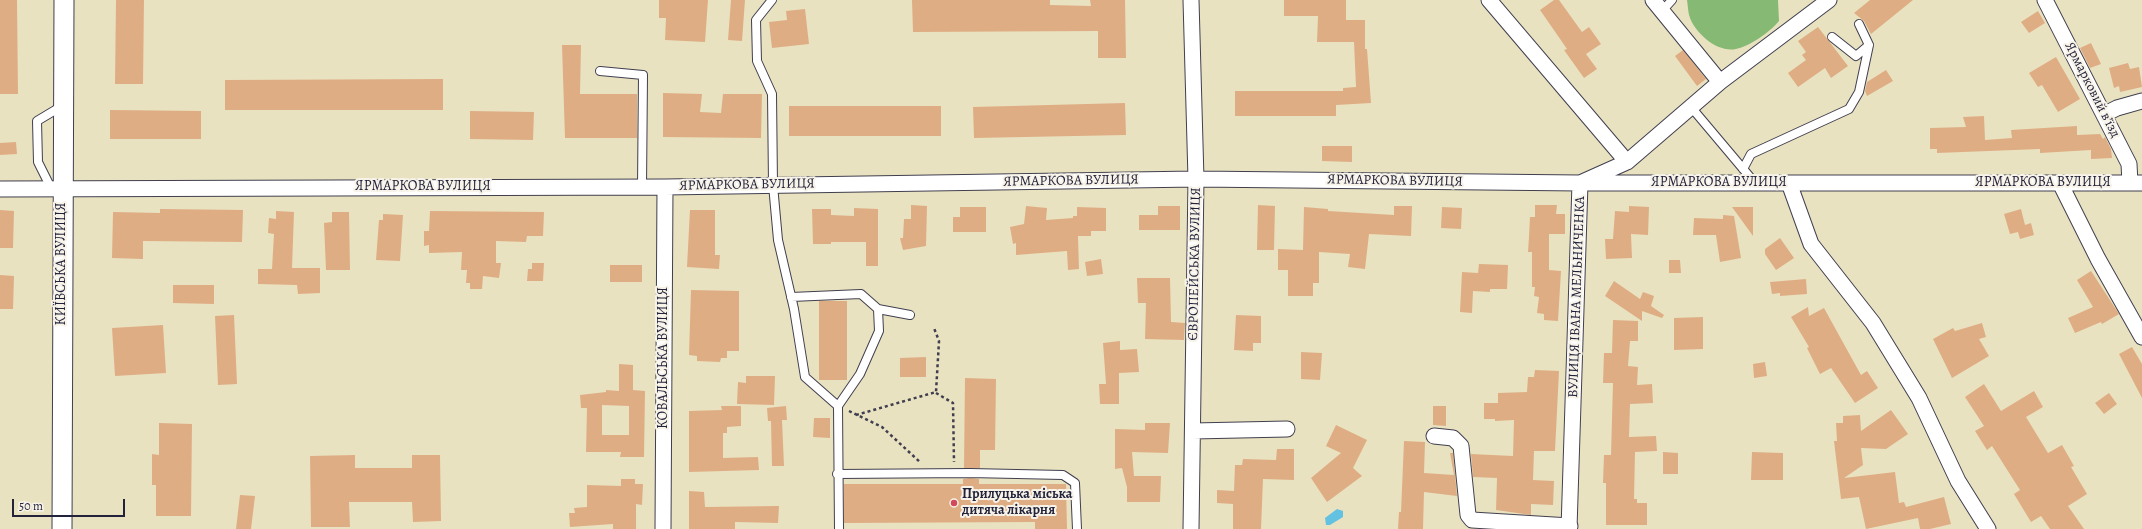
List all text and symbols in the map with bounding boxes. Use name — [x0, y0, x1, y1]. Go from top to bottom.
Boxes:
street label: Ярмарковий вʼїзд — [2061, 39, 2123, 141]
street label: ЯРМАРКОВА ВУЛИЦЯ — [1003, 171, 1139, 191]
street label: ЯРМАРКОВА ВУЛИЦЯ — [1327, 171, 1463, 191]
street label: ЯРМАРКОВА ВУЛИЦЯ — [679, 175, 815, 195]
street label: ЯРМАРКОВА ВУЛИЦЯ — [1651, 175, 1787, 191]
street label: ЯРМАРКОВА ВУЛИЦЯ — [1975, 175, 2111, 191]
street label: ЯРМАРКОВА ВУЛИЦЯ — [355, 179, 491, 195]
street label: ЄВРОПЕЙСЬКА ВУЛИЦЯ — [1185, 187, 1205, 341]
street label: ВУЛИЦЯ ІВАНА МЕЛЬНИЧЕНКА — [1565, 196, 1589, 398]
street label: КИЇВСЬКА ВУЛИЦЯ — [54, 202, 70, 326]
street label: КОВАЛЬСЬКА ВУЛИЦЯ — [656, 287, 672, 429]
place label: Прилуцька міська дитяча лікарня — [962, 487, 1072, 520]
scale bar — [14, 491, 127, 517]
text: 50 m — [19, 498, 43, 514]
marker: Прилуцька міська дитяча лікарня — [949, 498, 959, 508]

